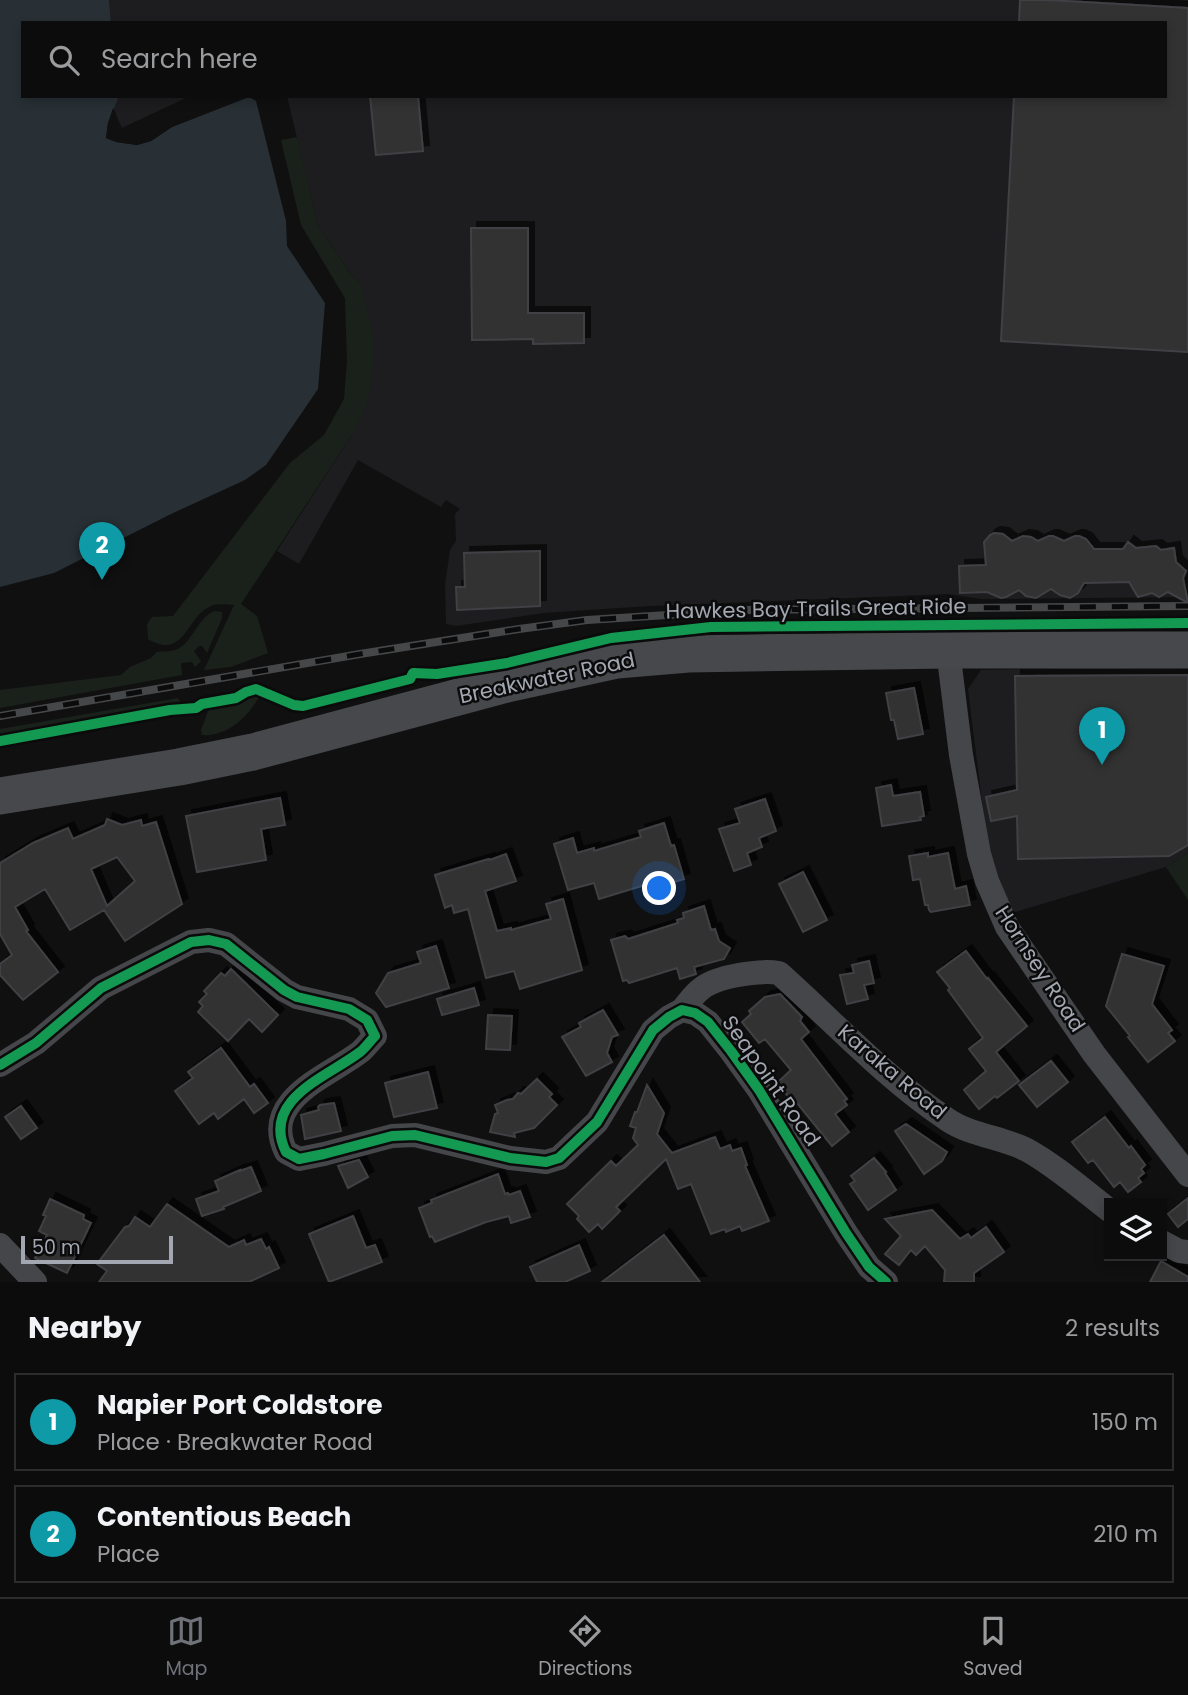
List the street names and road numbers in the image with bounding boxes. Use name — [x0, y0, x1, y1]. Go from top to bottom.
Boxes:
street label: Hawkes Bay Trails Great Ride — [665, 591, 967, 626]
street label: Breakwater Road — [456, 645, 637, 710]
street label: Hornsey Road — [989, 900, 1092, 1038]
street label: Seapoint Road — [715, 1009, 827, 1152]
street label: Karaka Road — [832, 1017, 953, 1126]

